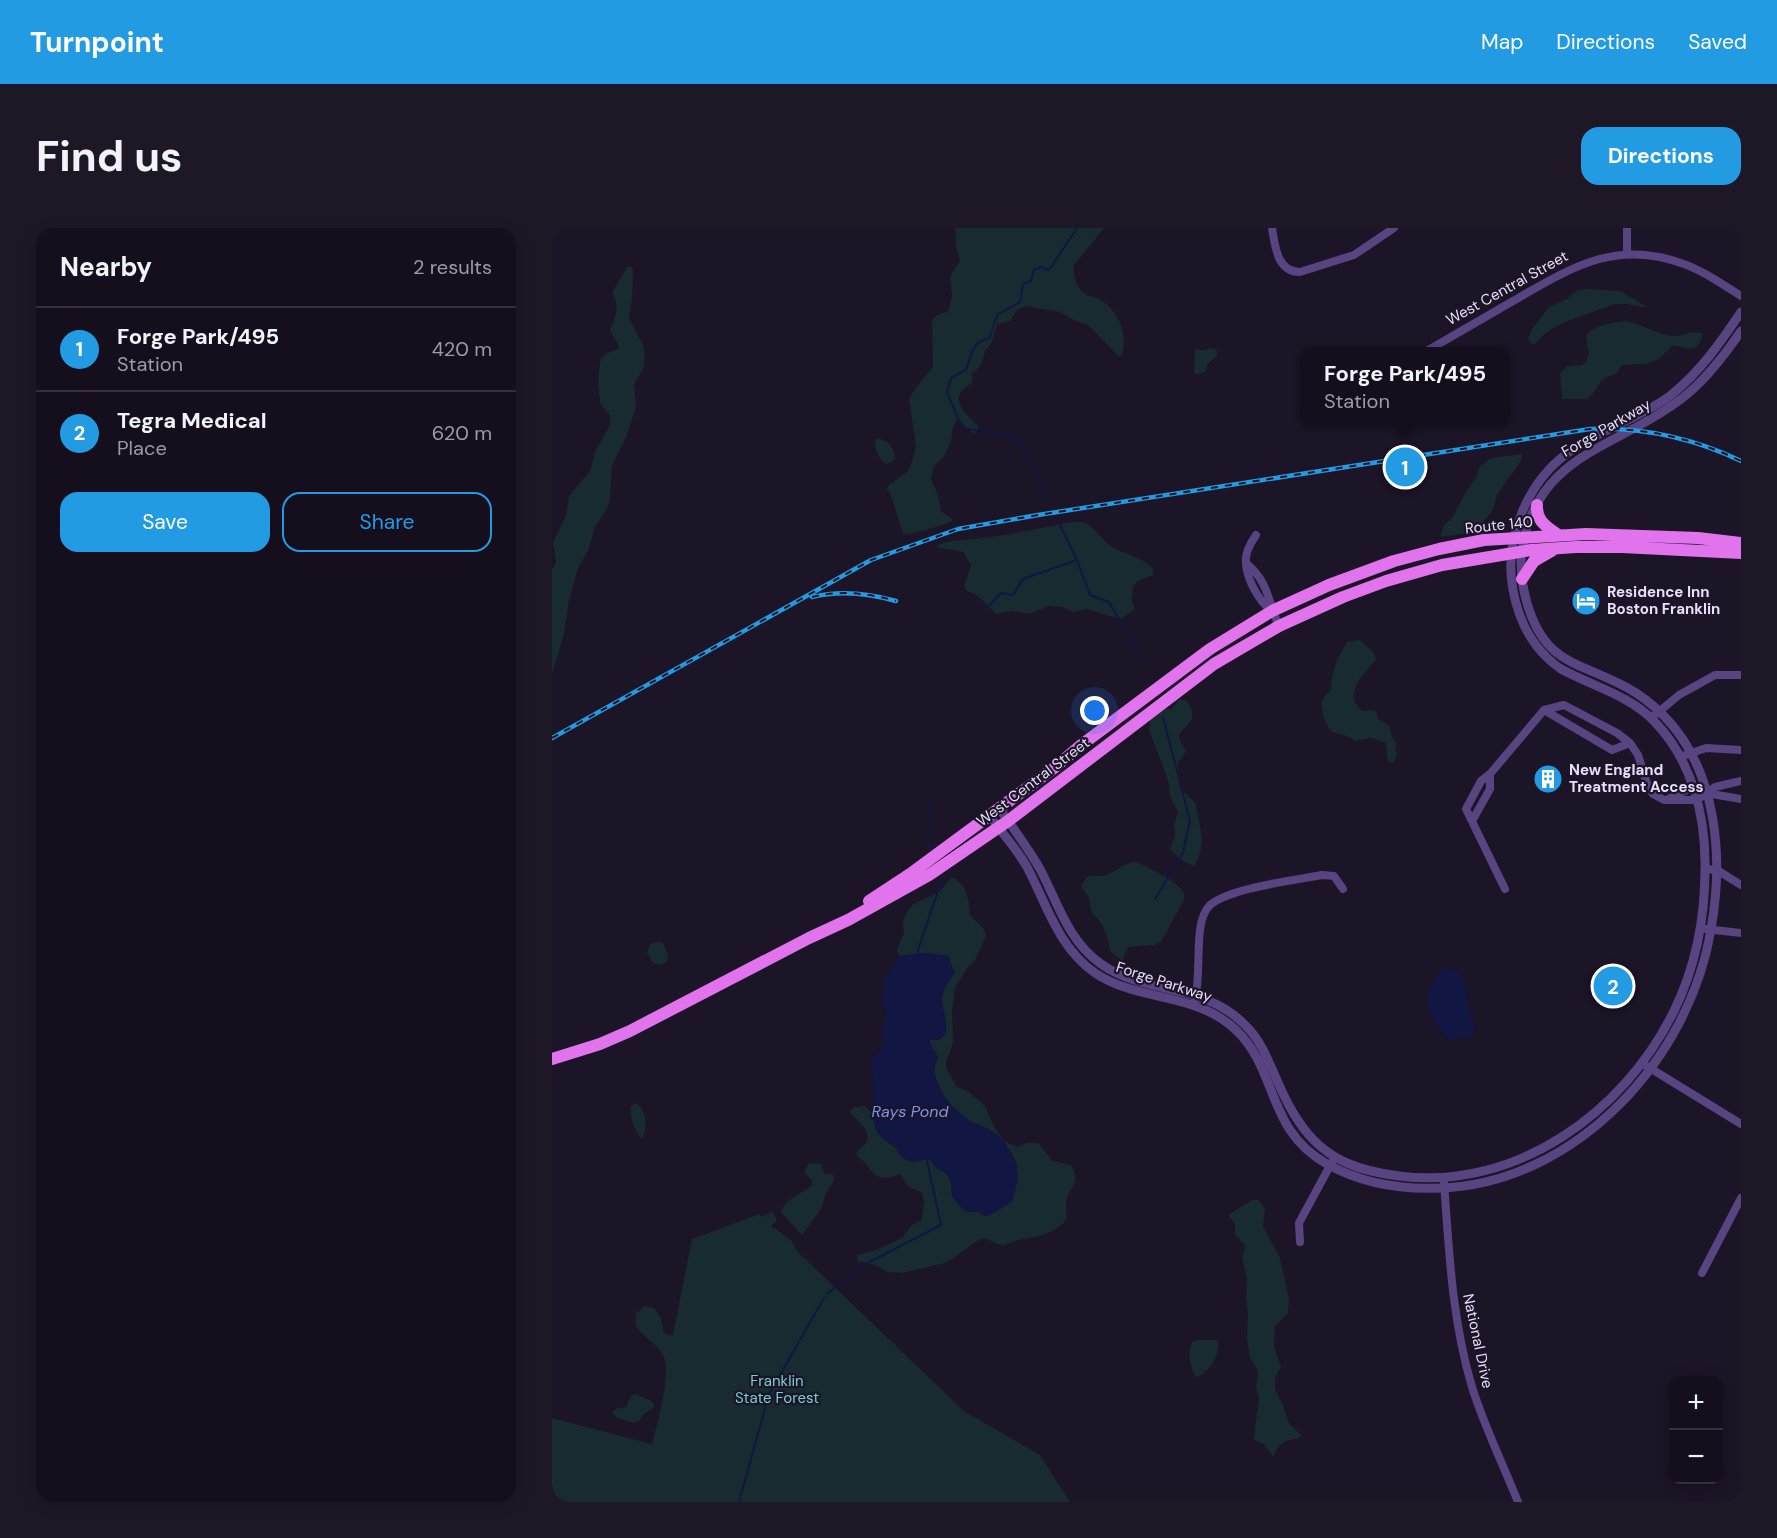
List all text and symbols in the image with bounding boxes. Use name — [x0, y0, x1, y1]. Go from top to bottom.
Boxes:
text: Turnpoint — [30, 24, 164, 61]
text: Map — [1481, 28, 1523, 56]
text: Directions — [1556, 28, 1655, 56]
text: Saved — [1688, 28, 1747, 56]
button: Directions — [1581, 127, 1741, 185]
text: Find us — [36, 129, 182, 184]
street label: West Central Street — [1442, 246, 1572, 330]
text: Nearby — [60, 250, 152, 284]
text: 2 results — [413, 254, 492, 280]
text: Forge Park/495 — [117, 322, 279, 351]
text: 1 — [76, 336, 83, 362]
text: 420 m — [432, 336, 492, 362]
popup — [1300, 347, 1510, 425]
text: Station — [117, 351, 183, 377]
text: Forge Park/495 — [1324, 359, 1486, 388]
text: Station — [1324, 388, 1390, 414]
street label: Forge Parkway — [1558, 394, 1655, 462]
text: Tegra Medical — [117, 406, 267, 435]
text: 2 — [74, 420, 85, 446]
text: 620 m — [432, 420, 492, 446]
text: Place — [117, 435, 167, 461]
pin: 1 — [1386, 444, 1424, 490]
button: Save — [60, 492, 270, 552]
button: Share — [282, 492, 492, 552]
street label: Route 140 — [1464, 511, 1534, 539]
place label: Residence Inn Boston Franklin — [1607, 582, 1720, 619]
hotel icon: Residence Inn Boston Franklin — [1570, 585, 1602, 617]
your location — [1080, 696, 1109, 725]
street label: West Central Street — [972, 733, 1094, 831]
place label: New England Treatment Access — [1569, 760, 1703, 797]
building icon: New England Treatment Access — [1532, 763, 1564, 795]
street label: Forge Parkway — [1114, 957, 1215, 1007]
pin: 2 — [1594, 964, 1632, 1008]
water label: Rays Pond — [871, 1101, 950, 1122]
street label: National Drive — [1458, 1292, 1498, 1390]
park label: Franklin State Forest — [735, 1371, 819, 1408]
map controls — [1669, 1376, 1723, 1484]
button: + — [1669, 1376, 1723, 1430]
button: − — [1669, 1430, 1723, 1484]

